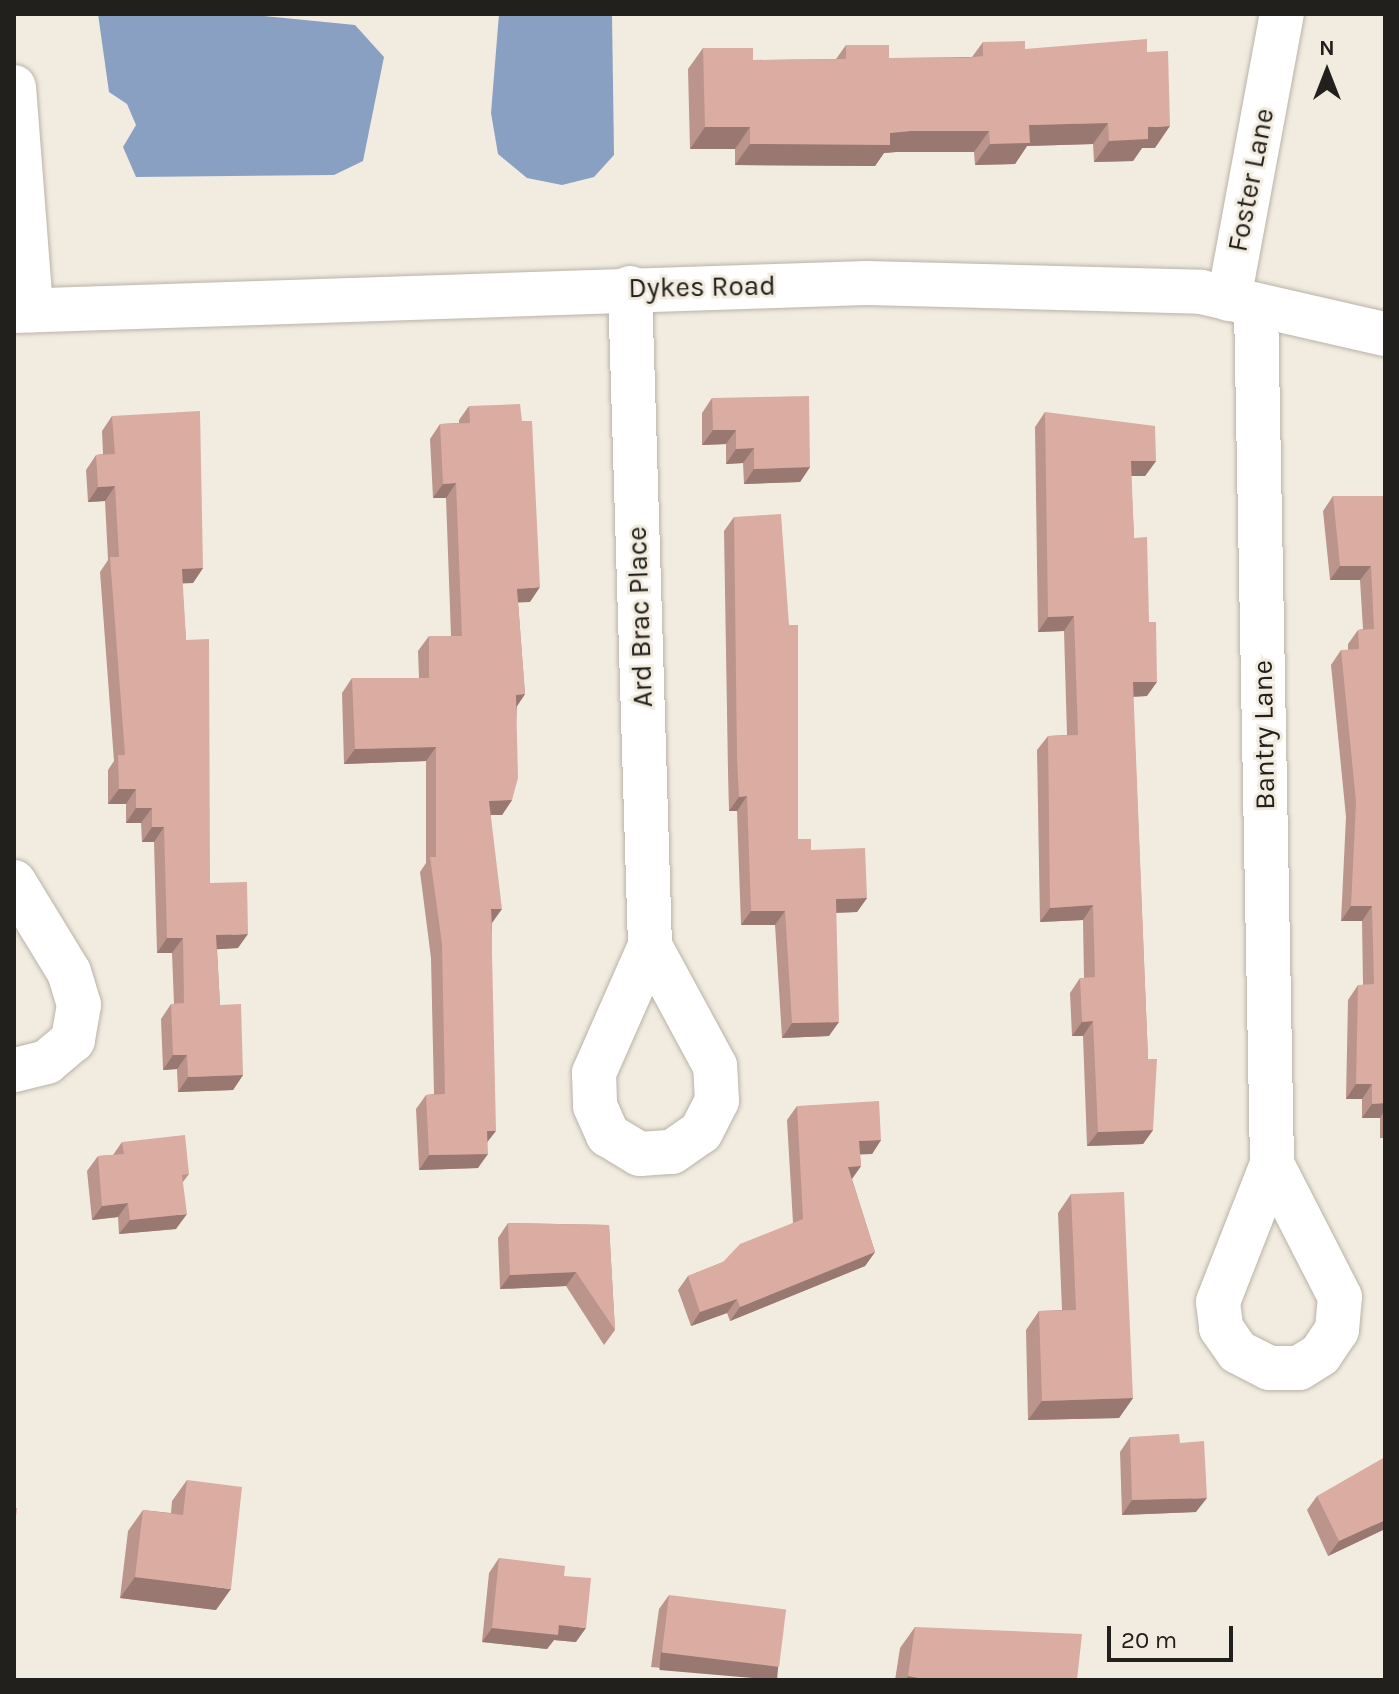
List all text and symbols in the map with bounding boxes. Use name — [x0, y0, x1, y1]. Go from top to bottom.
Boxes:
north arrow — [1287, 32, 1367, 112]
text: N — [1319, 35, 1335, 61]
street label: Foster Lane — [1221, 105, 1281, 255]
street label: Dykes Road — [628, 269, 776, 305]
street label: Ard Brac Place — [620, 526, 660, 708]
street label: Bantry Lane — [1246, 660, 1282, 810]
scale bar — [1111, 1610, 1237, 1660]
text: 20 m — [1121, 1626, 1177, 1654]

